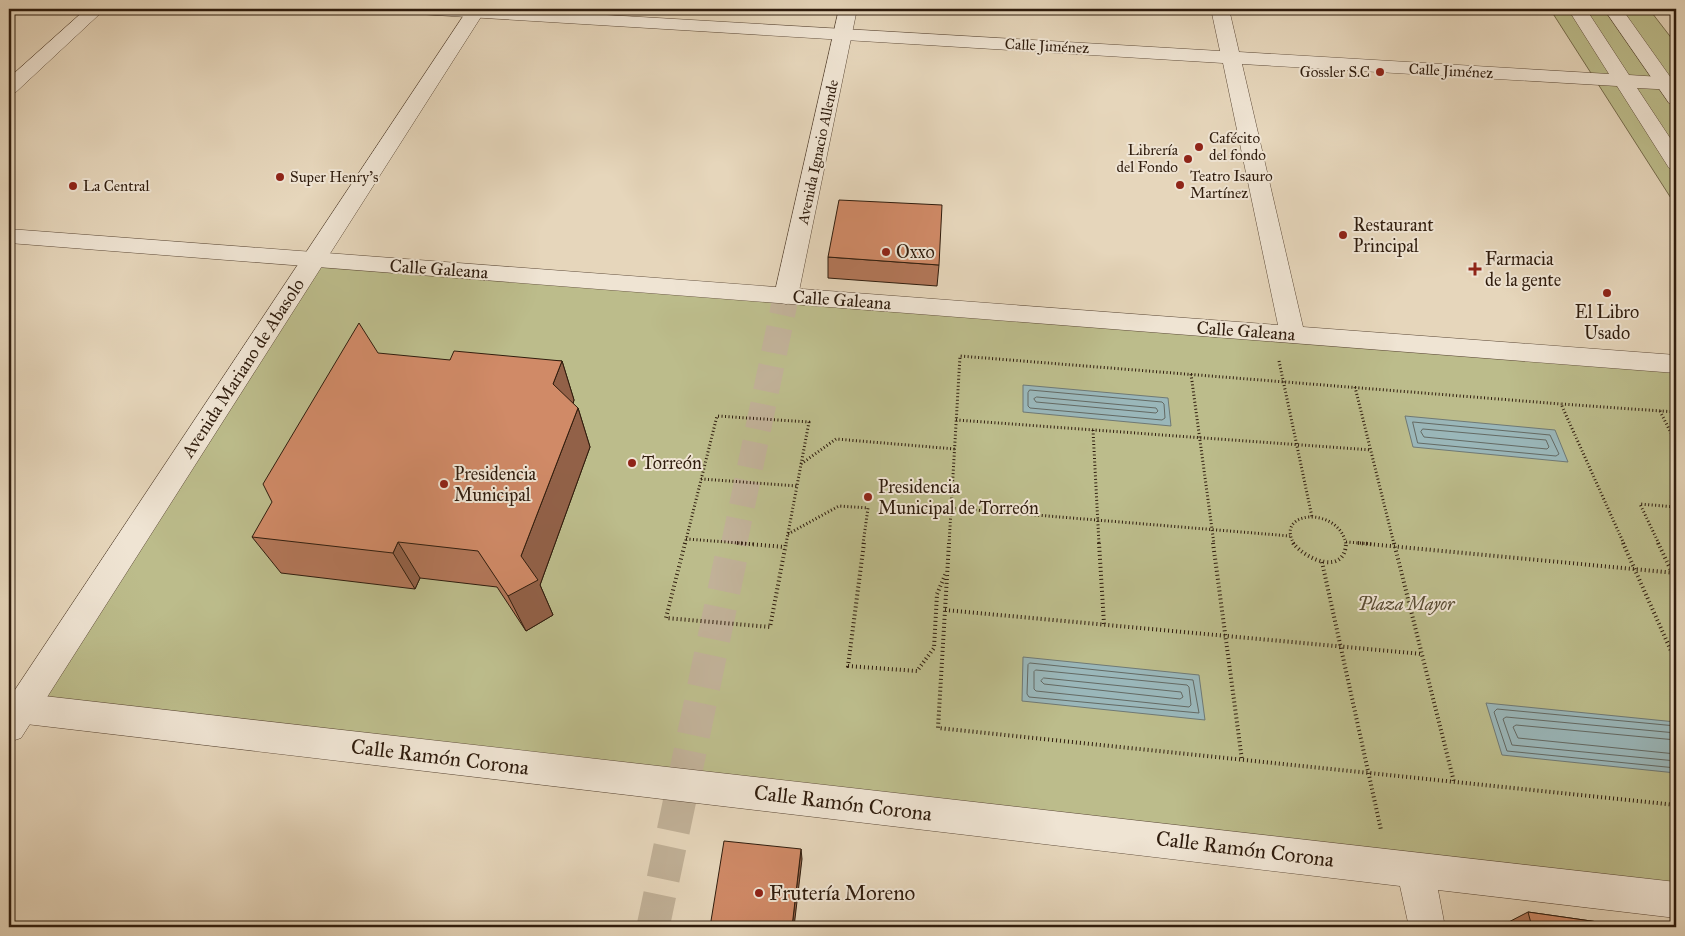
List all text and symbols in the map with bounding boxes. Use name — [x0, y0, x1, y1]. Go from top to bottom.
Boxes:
street label: Calle Jiménez — [1004, 35, 1090, 58]
street label: Calle Jiménez — [1408, 60, 1494, 83]
place label: Gossler S.C — [1300, 63, 1370, 81]
marker: Gossler S.C — [1374, 66, 1386, 78]
street label: Avenida Ignacio Allende — [794, 78, 842, 227]
place label: Cafécito del fondo — [1209, 129, 1266, 164]
place label: Librería del Fondo — [1116, 141, 1179, 176]
marker: Cafécito del fondo — [1193, 141, 1205, 153]
marker: Librería del Fondo — [1182, 153, 1194, 165]
place label: Teatro Isauro Martínez — [1190, 167, 1273, 202]
place label: Super Henry's — [290, 168, 378, 186]
marker: Super Henry's — [274, 171, 286, 183]
place label: La Central — [83, 177, 150, 195]
marker: Teatro Isauro Martínez — [1174, 179, 1186, 191]
marker: La Central — [67, 180, 79, 192]
place label: Restaurant Principal — [1353, 214, 1434, 257]
marker: Restaurant Principal — [1337, 229, 1349, 241]
place label: Oxxo — [896, 241, 935, 263]
marker: Oxxo — [880, 246, 892, 258]
place label: Farmacia de la gente — [1485, 248, 1561, 292]
street label: Calle Galeana — [389, 255, 490, 283]
marker: Farmacia de la gente — [1469, 263, 1481, 275]
street label: Avenida Mariano de Abasolo — [176, 274, 309, 463]
street label: Calle Galeana — [792, 286, 893, 314]
marker: El Libro Usado — [1601, 287, 1613, 299]
place label: El Libro Usado — [1575, 301, 1639, 344]
street label: Calle Galeana — [1196, 317, 1297, 345]
place label: Torreón — [642, 452, 702, 474]
marker: Torreón — [626, 457, 638, 469]
place label: Presidencia Municipal — [454, 463, 537, 506]
place label: Presidencia Municipal de Torreón — [878, 476, 1039, 519]
marker: Presidencia Municipal — [438, 478, 450, 490]
marker: Presidencia Municipal de Torreón — [862, 491, 874, 503]
park label: Plaza Mayor — [1357, 593, 1456, 615]
street label: Calle Ramón Corona — [349, 733, 531, 781]
street label: Calle Ramón Corona — [752, 779, 934, 827]
street label: Calle Ramón Corona — [1154, 825, 1336, 873]
place label: Frutería Moreno — [769, 880, 916, 906]
marker: Frutería Moreno — [753, 887, 765, 899]

